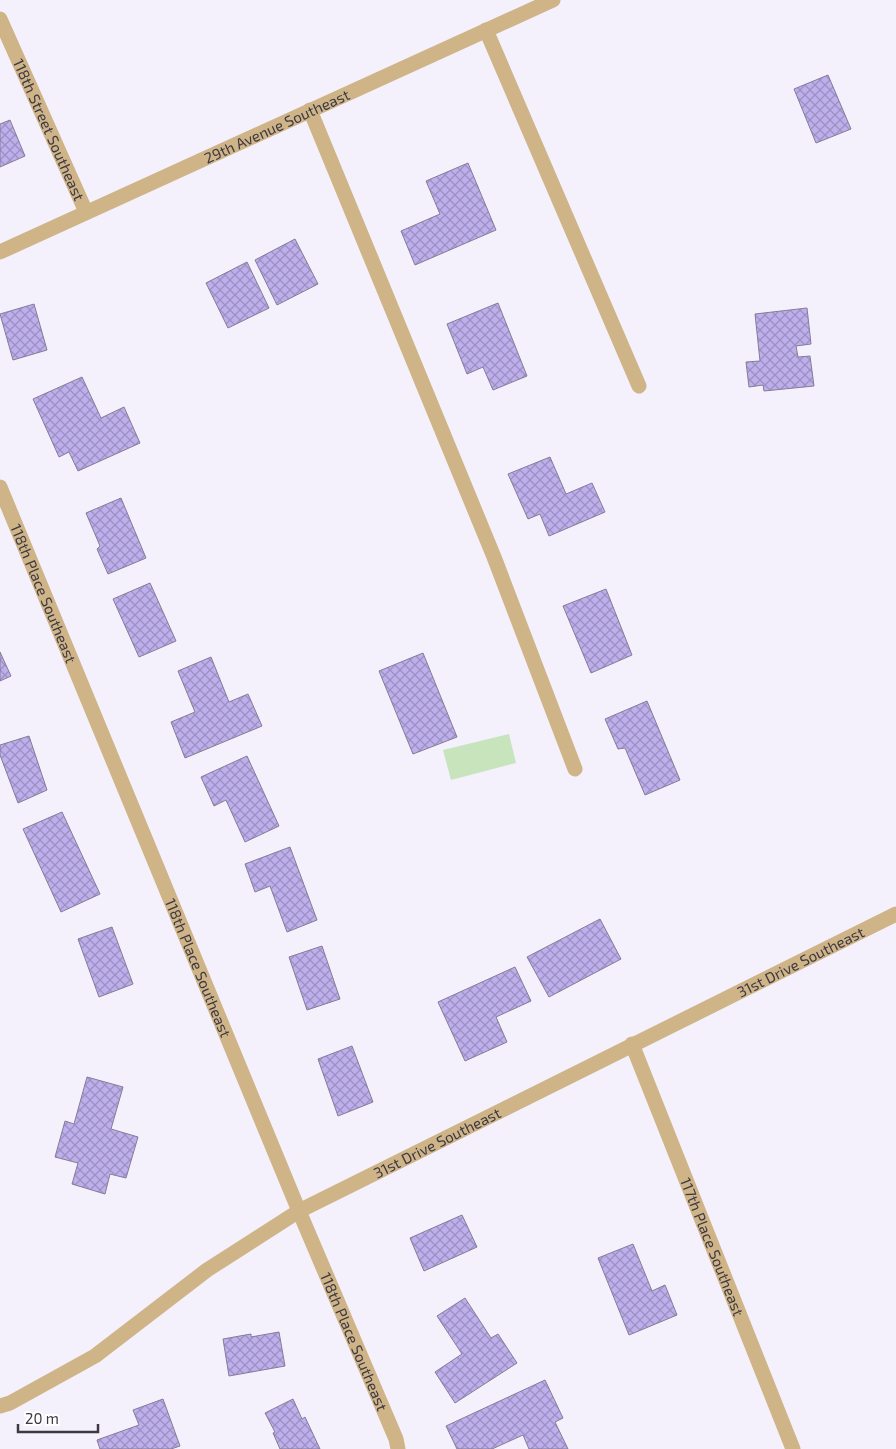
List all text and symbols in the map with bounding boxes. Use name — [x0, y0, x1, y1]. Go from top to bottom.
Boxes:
street label: 118th Street Southeast — [10, 56, 89, 204]
street label: 29th Avenue Southeast — [201, 85, 352, 167]
street label: 118th Place Southeast — [7, 521, 81, 666]
street label: 118th Place Southeast — [162, 895, 235, 1040]
street label: 31st Drive Southeast — [734, 922, 867, 1001]
street label: 31st Drive Southeast — [370, 1103, 504, 1182]
street label: 117th Place Southeast — [677, 1175, 748, 1319]
street label: 118th Place Southeast — [317, 1269, 392, 1414]
scale bar — [18, 1402, 98, 1434]
text: 20 m — [25, 1409, 59, 1427]

